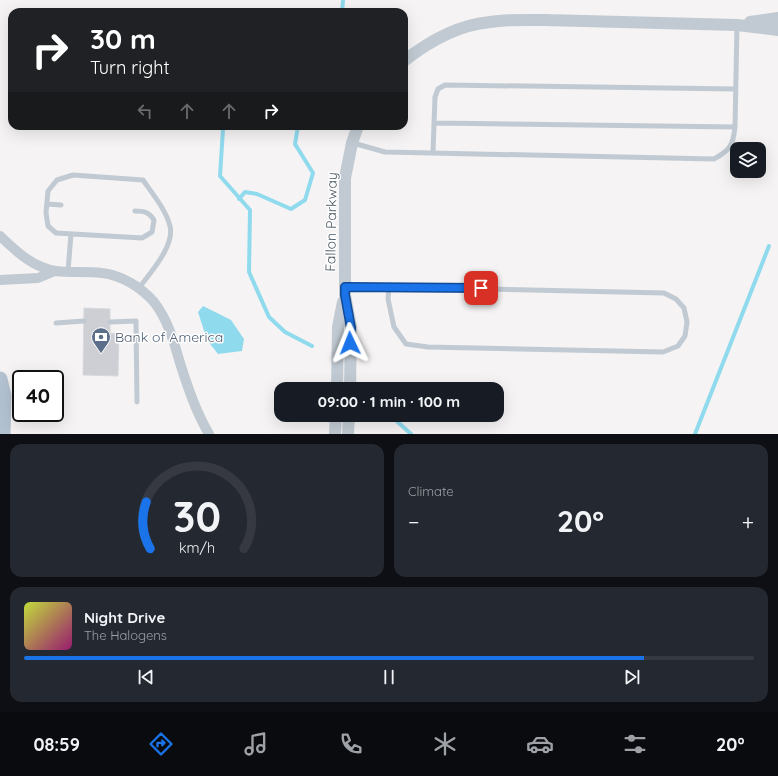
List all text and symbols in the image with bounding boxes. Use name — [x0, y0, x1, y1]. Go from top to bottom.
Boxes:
text: 30 m — [90, 21, 156, 56]
icon: right — [24, 24, 76, 76]
text: Turn right — [90, 56, 170, 79]
icon: left — [134, 100, 156, 122]
icon: ahead — [176, 100, 198, 122]
icon: ahead — [218, 100, 240, 122]
icon: right — [260, 100, 282, 122]
map controls — [730, 142, 766, 178]
button: layers — [730, 142, 766, 178]
street label: Fallon Parkway — [321, 172, 341, 272]
pin — [464, 271, 498, 305]
icon: arrive — [470, 277, 492, 299]
position arrow — [329, 322, 371, 364]
bank icon: Bank of America — [90, 326, 112, 354]
place label: Bank of America — [115, 328, 223, 346]
speed limit sign: 40 — [12, 370, 64, 422]
text: 09:00 · 1 min · 100 m — [318, 392, 460, 411]
text: Climate — [408, 483, 454, 499]
text: 30 — [173, 489, 221, 541]
text: 20° — [557, 502, 604, 540]
text: − — [408, 508, 419, 536]
text: + — [742, 508, 754, 536]
text: km/h — [179, 538, 215, 556]
text: Night Drive — [84, 608, 165, 627]
text: The Halogens — [84, 627, 167, 643]
icon: previous — [135, 666, 157, 688]
icon: pause — [378, 666, 400, 688]
icon: next — [621, 666, 643, 688]
icon: directions — [147, 730, 175, 758]
icon: music — [242, 730, 270, 758]
icon: phone — [337, 730, 365, 758]
icon: climate — [431, 730, 459, 758]
icon: car — [526, 730, 554, 758]
icon: filters — [621, 730, 649, 758]
text: 08:59 — [33, 733, 80, 756]
text: 20° — [716, 733, 744, 756]

